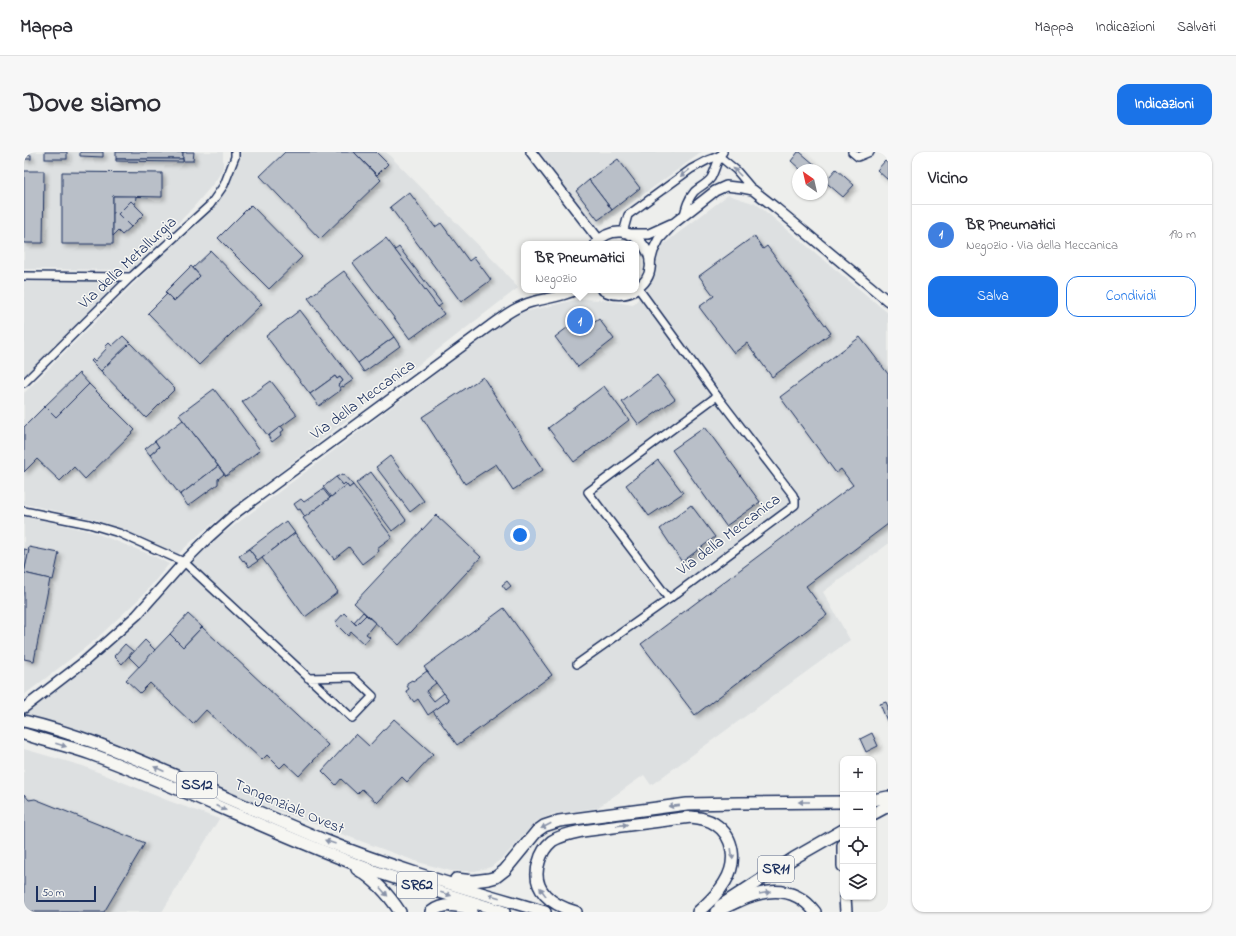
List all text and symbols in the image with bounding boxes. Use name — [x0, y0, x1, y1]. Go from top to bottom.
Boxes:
text: Mappa — [20, 14, 73, 41]
text: Mappa — [1035, 17, 1073, 38]
text: Indicazioni — [1095, 17, 1155, 38]
text: Salvati — [1177, 17, 1216, 38]
text: Dove siamo — [24, 84, 161, 125]
button: Indicazioni — [1117, 84, 1212, 125]
north arrow — [792, 164, 828, 200]
text: Vicino — [928, 166, 968, 191]
one-way arrow — [732, 167, 742, 177]
one-way arrow — [679, 169, 690, 178]
street label: Via della Metallurgia — [73, 211, 183, 316]
text: BR Pneumatici — [966, 214, 1055, 236]
text: 1 — [939, 225, 943, 244]
text: 190 m — [1169, 225, 1196, 244]
text: Negozio · Via della Meccanica — [966, 236, 1118, 255]
popup — [521, 241, 639, 293]
text: BR Pneumatici — [535, 247, 625, 269]
text: Negozio — [535, 269, 577, 288]
button: Salva — [928, 276, 1058, 317]
button: Condividi — [1066, 276, 1196, 317]
pin: 1 — [567, 306, 593, 336]
street label: Via della Meccanica — [305, 354, 420, 447]
street label: Via della Meccanica — [671, 488, 786, 583]
your location — [510, 525, 530, 545]
one-way arrow — [56, 742, 68, 748]
map controls — [840, 756, 876, 900]
button: + — [840, 756, 876, 792]
one-way arrow — [154, 766, 165, 772]
road number: SS12 — [177, 772, 217, 798]
street label: Tangenziale Ovest — [230, 773, 349, 841]
button: − — [840, 792, 876, 828]
one-way arrow — [797, 799, 810, 805]
one-way arrow — [668, 803, 680, 809]
one-way arrow — [216, 806, 228, 812]
one-way arrow — [616, 822, 628, 828]
one-way arrow — [540, 823, 552, 829]
button: locate — [840, 828, 876, 864]
one-way arrow — [324, 839, 336, 845]
one-way arrow — [729, 848, 735, 860]
road number: SR11 — [758, 856, 794, 882]
button: layers — [840, 864, 876, 900]
road number: SR62 — [397, 872, 437, 898]
scale bar — [36, 884, 96, 903]
text: 50 m — [42, 885, 64, 901]
one-way arrow — [380, 887, 389, 898]
one-way arrow — [540, 887, 548, 897]
one-way arrow — [759, 889, 771, 895]
one-way arrow — [441, 891, 453, 897]
one-way arrow — [488, 893, 500, 899]

